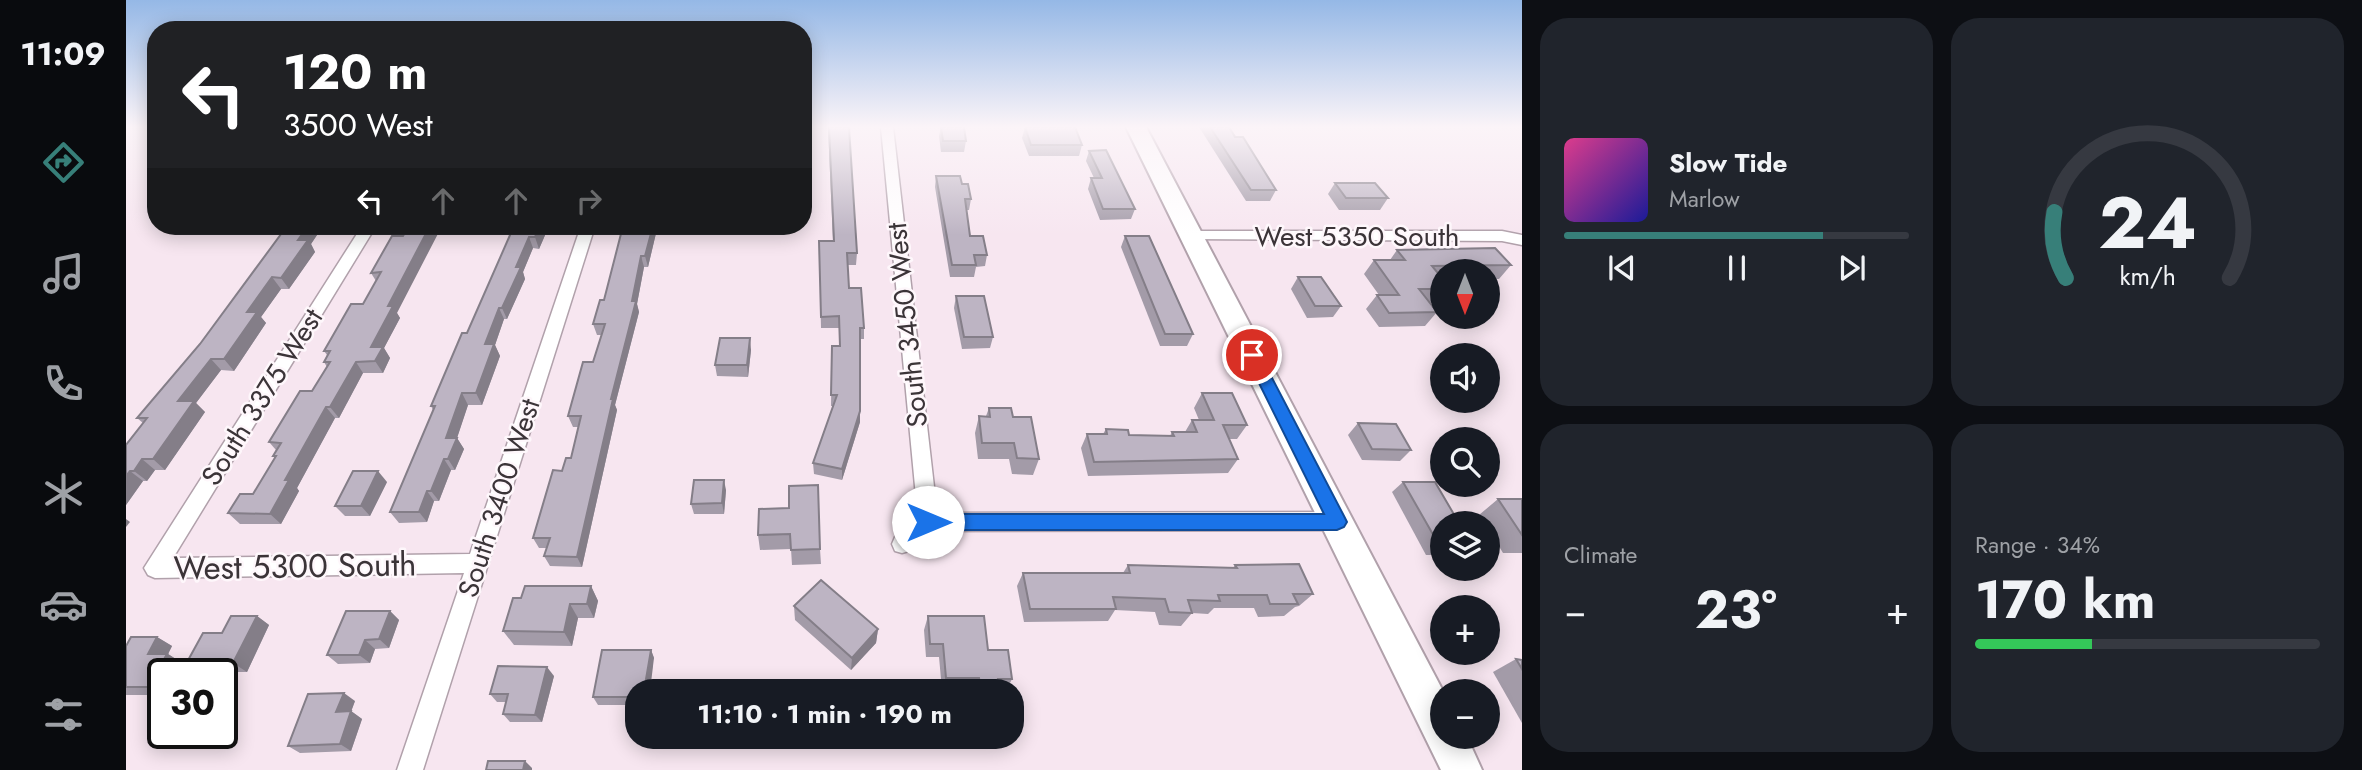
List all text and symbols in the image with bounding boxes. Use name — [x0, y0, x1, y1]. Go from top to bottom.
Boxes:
text: 11:09 — [20, 31, 106, 77]
text: 120 m — [283, 37, 427, 107]
icon: left — [168, 49, 259, 140]
text: 3500 West — [283, 102, 433, 148]
icon: directions — [39, 138, 88, 187]
text: Slow Tide — [1669, 144, 1788, 182]
text: 24 — [2098, 171, 2197, 276]
icon: left — [351, 182, 389, 220]
icon: ahead — [424, 182, 462, 220]
icon: ahead — [497, 182, 535, 220]
icon: right — [570, 182, 608, 220]
text: Marlow — [1669, 182, 1740, 216]
street label: West 5350 South — [1254, 216, 1460, 257]
street label: South 3450 West — [876, 220, 938, 429]
icon: music — [39, 249, 88, 298]
icon: previous — [1603, 249, 1641, 287]
icon: pause — [1718, 249, 1756, 287]
icon: next — [1833, 249, 1871, 287]
text: km/h — [2119, 258, 2176, 294]
north arrow — [1430, 259, 1500, 329]
map controls — [1430, 259, 1500, 749]
street label: South 3375 West — [191, 300, 333, 494]
pin — [1222, 325, 1282, 385]
icon: arrive — [1233, 336, 1271, 374]
button: sound — [1430, 343, 1500, 413]
icon: phone — [39, 359, 88, 408]
street label: South 3400 West — [448, 393, 551, 603]
button: search — [1430, 427, 1500, 497]
icon: climate — [39, 469, 88, 518]
position arrow — [891, 485, 965, 559]
button: layers — [1430, 511, 1500, 581]
text: Range · 34% — [1975, 528, 2100, 562]
text: Climate — [1564, 538, 1637, 572]
street label: West 5300 South — [173, 540, 417, 592]
text: 170 km — [1975, 562, 2156, 638]
text: 23° — [1695, 572, 1777, 648]
icon: car — [39, 580, 88, 629]
text: − — [1564, 583, 1586, 638]
text: + — [1886, 583, 1909, 638]
button: + — [1430, 595, 1500, 665]
speed limit sign: 30 — [147, 658, 238, 749]
button: − — [1430, 679, 1500, 749]
icon: filters — [39, 690, 88, 739]
text: 11:10 · 1 min · 190 m — [697, 695, 952, 733]

